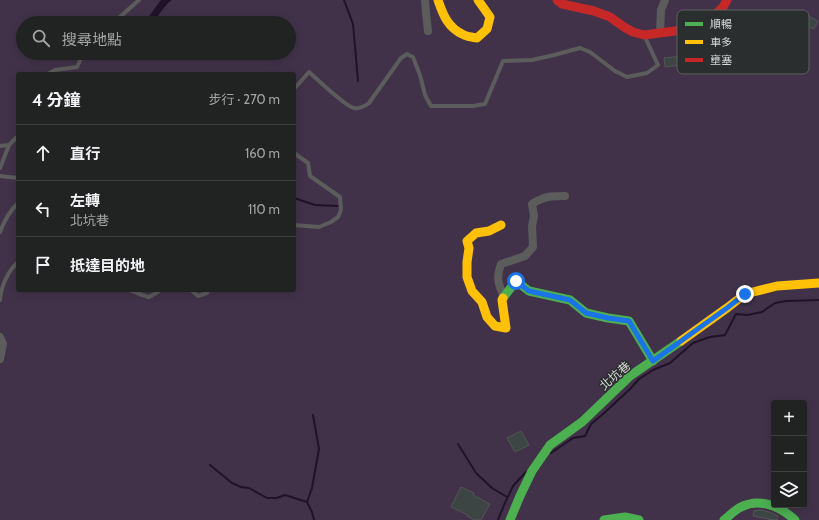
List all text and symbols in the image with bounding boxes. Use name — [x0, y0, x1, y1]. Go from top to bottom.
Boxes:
legend — [677, 10, 809, 74]
search box — [16, 16, 296, 60]
text: 順暢 — [710, 17, 732, 31]
icon: search — [30, 27, 52, 49]
text: 搜尋地點 — [62, 31, 122, 49]
text: 車多 — [710, 35, 732, 49]
text: 壅塞 — [710, 53, 732, 67]
text: 4 分鐘 — [32, 90, 80, 110]
text: 步行 · 270 m — [208, 91, 280, 107]
icon: ahead — [32, 142, 54, 164]
text: 直行 — [70, 145, 100, 163]
text: 160 m — [245, 145, 280, 161]
text: 左轉 — [70, 192, 100, 210]
icon: left — [32, 198, 54, 220]
text: 110 m — [248, 201, 280, 217]
text: 北坑巷 — [70, 212, 109, 228]
icon: arrive — [32, 254, 54, 276]
text: 抵達目的地 — [70, 257, 145, 275]
route start — [507, 272, 525, 290]
route end — [736, 285, 754, 303]
street label: 北坑巷 — [596, 358, 633, 393]
map controls — [771, 400, 807, 508]
button: + — [771, 400, 807, 436]
button: − — [771, 436, 807, 472]
button: layers — [771, 472, 807, 508]

